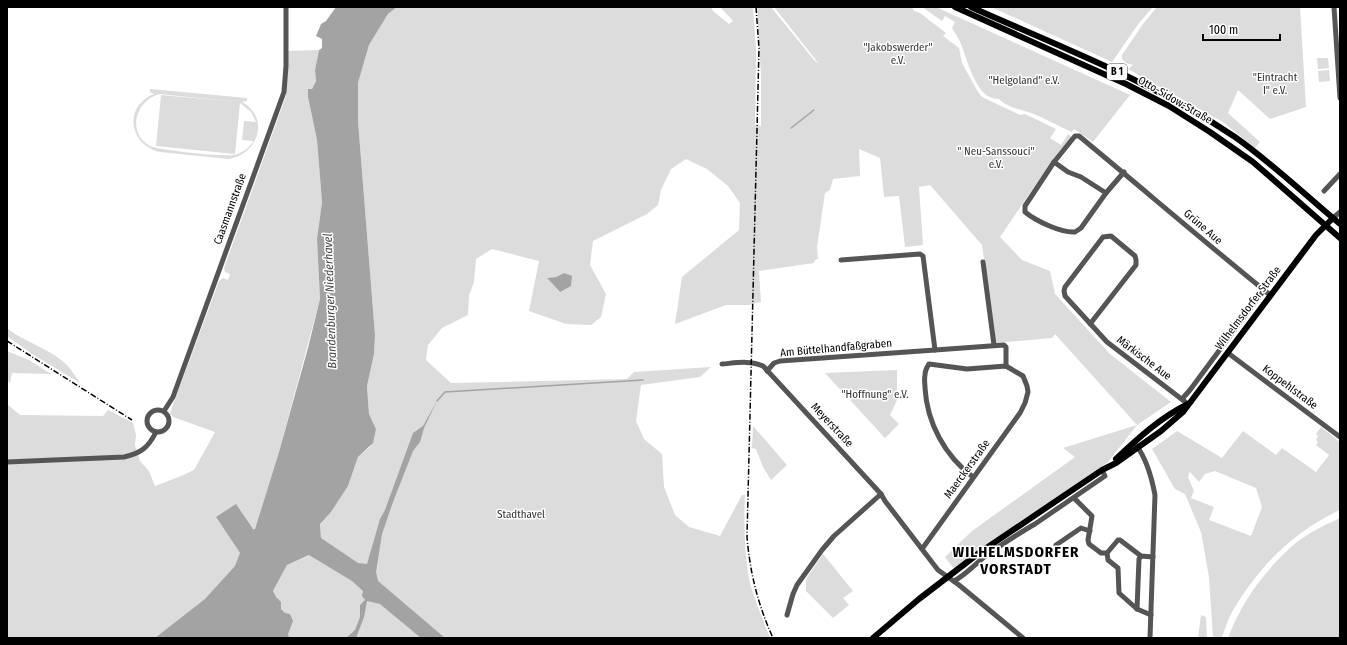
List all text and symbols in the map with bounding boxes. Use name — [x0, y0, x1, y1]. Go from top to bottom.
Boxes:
scale bar — [1203, 16, 1280, 42]
text: 100 m — [1209, 23, 1238, 37]
park label: "Jakobswerder" e.V. — [863, 41, 933, 67]
road number: B 1 — [1107, 64, 1127, 80]
park label: "Eintracht I" e.V. — [1253, 71, 1298, 97]
park label: "Helgoland" e.V. — [988, 74, 1060, 87]
street label: Otto-Sidow-Straße — [1136, 74, 1214, 126]
park label: " Neu-Sanssouci" e.V. — [957, 145, 1035, 171]
street label: Caasmannstraße — [211, 172, 249, 246]
street label: Grüne Aue — [1181, 207, 1225, 247]
water label: Brandenburger Niederhavel — [321, 233, 339, 369]
street label: Wilhelmsdorfer Straße — [1212, 264, 1284, 352]
street label: Märkische Aue — [1114, 333, 1174, 383]
street label: Am Büttelhandfaßgraben — [779, 337, 893, 359]
street label: Koppehlstraße — [1260, 362, 1320, 412]
park label: "Hoffnung" e.V. — [841, 388, 909, 401]
street label: Meyerstraße — [808, 400, 856, 450]
street label: Maerckerstraße — [941, 437, 993, 501]
park label: Stadthavel — [497, 508, 545, 521]
district label: WILHELMSDORFER VORSTADT — [953, 543, 1079, 578]

